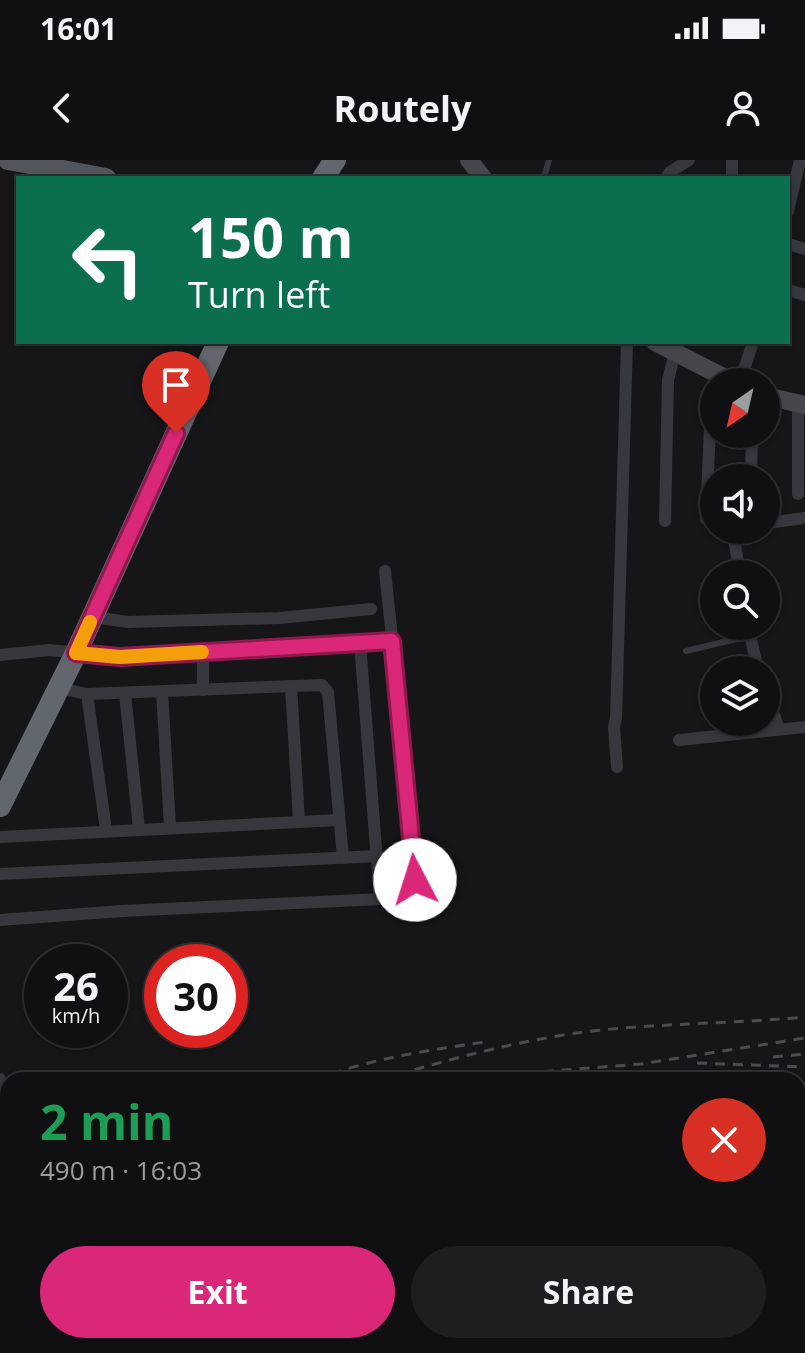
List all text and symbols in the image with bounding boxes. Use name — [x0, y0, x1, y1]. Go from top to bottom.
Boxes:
text: 16:01 — [40, 8, 117, 49]
text: Routely — [333, 84, 472, 133]
icon: back — [40, 86, 84, 130]
icon: person — [721, 86, 765, 130]
text: 150 m — [188, 198, 354, 274]
icon: left — [56, 208, 160, 312]
text: Turn left — [188, 270, 330, 319]
pin — [142, 351, 210, 433]
icon: arrive — [154, 363, 198, 407]
north arrow — [700, 368, 780, 448]
map controls — [700, 368, 780, 736]
button: sound — [700, 464, 780, 544]
button: search — [700, 560, 780, 640]
button: layers — [700, 656, 780, 736]
position arrow — [373, 838, 457, 922]
speed limit sign: 30 — [144, 944, 248, 1048]
text: 26 — [53, 958, 99, 1013]
text: km/h — [52, 1002, 100, 1029]
text: 2 min — [40, 1089, 173, 1154]
button: close — [682, 1098, 766, 1182]
text: 490 m · 16:03 — [40, 1152, 202, 1188]
button: Exit — [40, 1246, 395, 1338]
button: Share — [411, 1246, 766, 1338]

